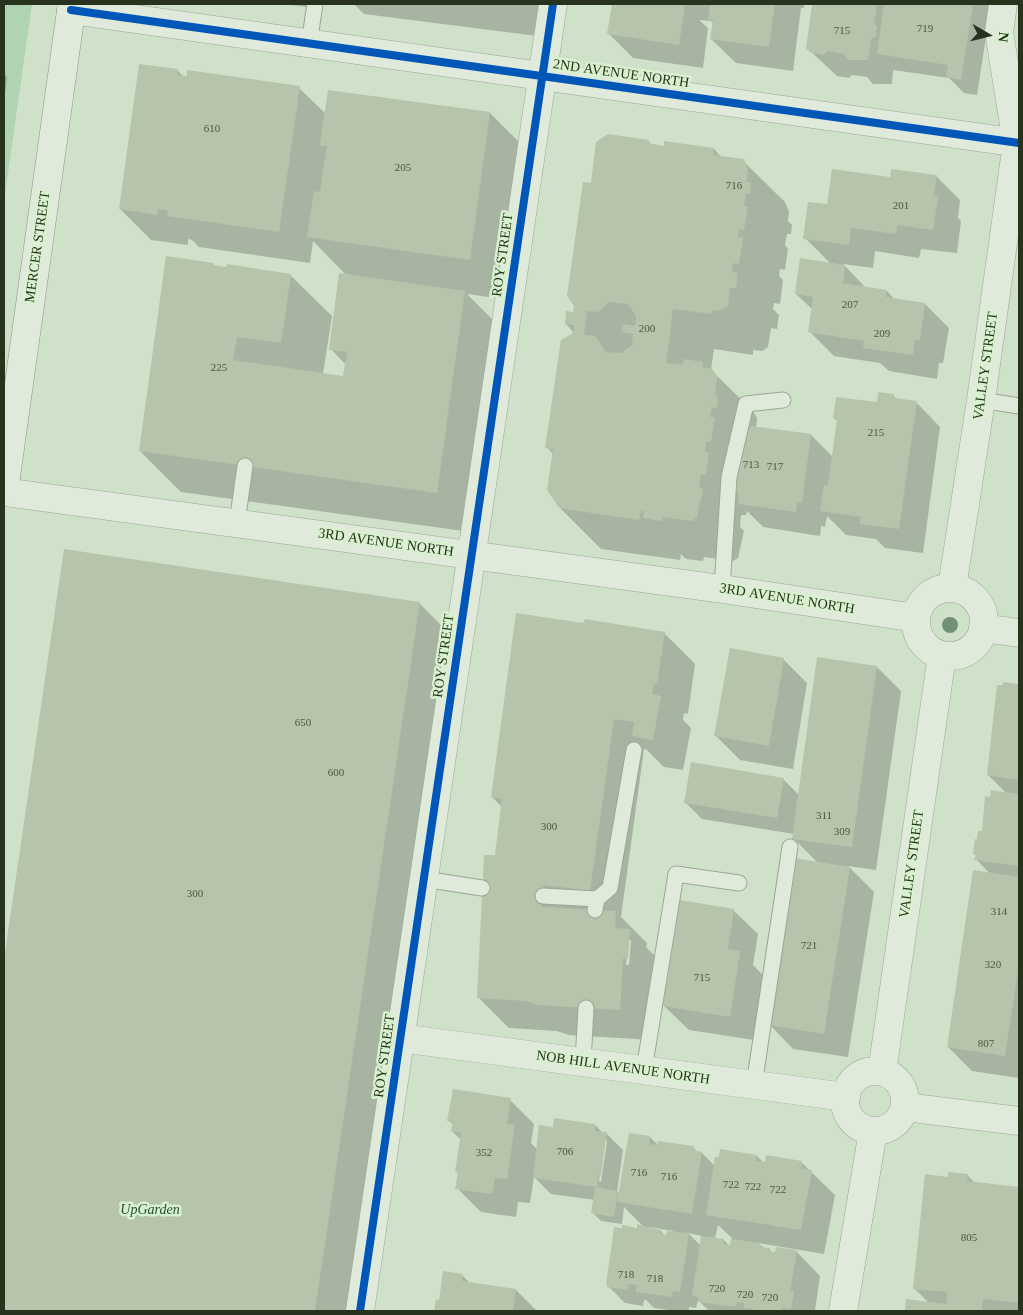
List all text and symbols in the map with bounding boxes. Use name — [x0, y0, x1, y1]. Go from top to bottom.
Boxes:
north arrow — [963, 10, 1013, 60]
house number: 719 — [917, 22, 933, 36]
house number: 715 — [834, 24, 850, 38]
text: N — [995, 31, 1011, 43]
street label: 2ND AVENUE NORTH — [552, 56, 690, 92]
house number: 610 — [204, 122, 220, 136]
house number: 205 — [395, 161, 411, 175]
house number: 716 — [726, 179, 742, 193]
street label: MERCER STREET — [22, 190, 54, 304]
house number: 201 — [893, 199, 909, 213]
street label: ROY STREET — [489, 212, 517, 298]
house number: 207 — [842, 298, 858, 312]
street label: VALLEY STREET — [970, 311, 1002, 421]
house number: 200 — [639, 322, 655, 336]
house number: 209 — [874, 327, 890, 341]
house number: 225 — [211, 361, 227, 375]
house number: 215 — [868, 426, 884, 440]
house number: 713 — [743, 458, 759, 472]
house number: 717 — [767, 460, 783, 474]
street label: 3RD AVENUE NORTH — [317, 525, 455, 561]
street label: 3RD AVENUE NORTH — [718, 580, 856, 618]
street label: ROY STREET — [430, 613, 458, 699]
house number: 650 — [295, 716, 311, 730]
house number: 600 — [328, 766, 344, 780]
house number: 311 — [816, 809, 832, 823]
street label: VALLEY STREET — [896, 809, 928, 919]
house number: 300 — [541, 820, 557, 834]
house number: 309 — [834, 825, 850, 839]
house number: 300 — [187, 887, 203, 901]
house number: 314 — [991, 905, 1007, 919]
house number: 721 — [801, 939, 817, 953]
house number: 320 — [985, 958, 1001, 972]
house number: 715 — [694, 971, 710, 985]
street label: ROY STREET — [371, 1013, 399, 1099]
house number: 807 — [978, 1037, 994, 1051]
street label: NOB HILL AVENUE NORTH — [535, 1048, 711, 1088]
house number: 706 — [557, 1145, 573, 1159]
house number: 352 — [476, 1146, 492, 1160]
house number: 716 — [631, 1166, 647, 1180]
house number: 716 — [661, 1170, 677, 1184]
house number: 722 — [723, 1178, 739, 1192]
house number: 722 — [745, 1180, 761, 1194]
house number: 722 — [770, 1183, 786, 1197]
park label: UpGarden — [120, 1202, 180, 1218]
house number: 805 — [961, 1231, 977, 1245]
house number: 718 — [618, 1268, 634, 1282]
house number: 718 — [647, 1272, 663, 1286]
house number: 720 — [709, 1282, 725, 1296]
house number: 720 — [737, 1288, 753, 1302]
house number: 720 — [762, 1291, 778, 1305]

